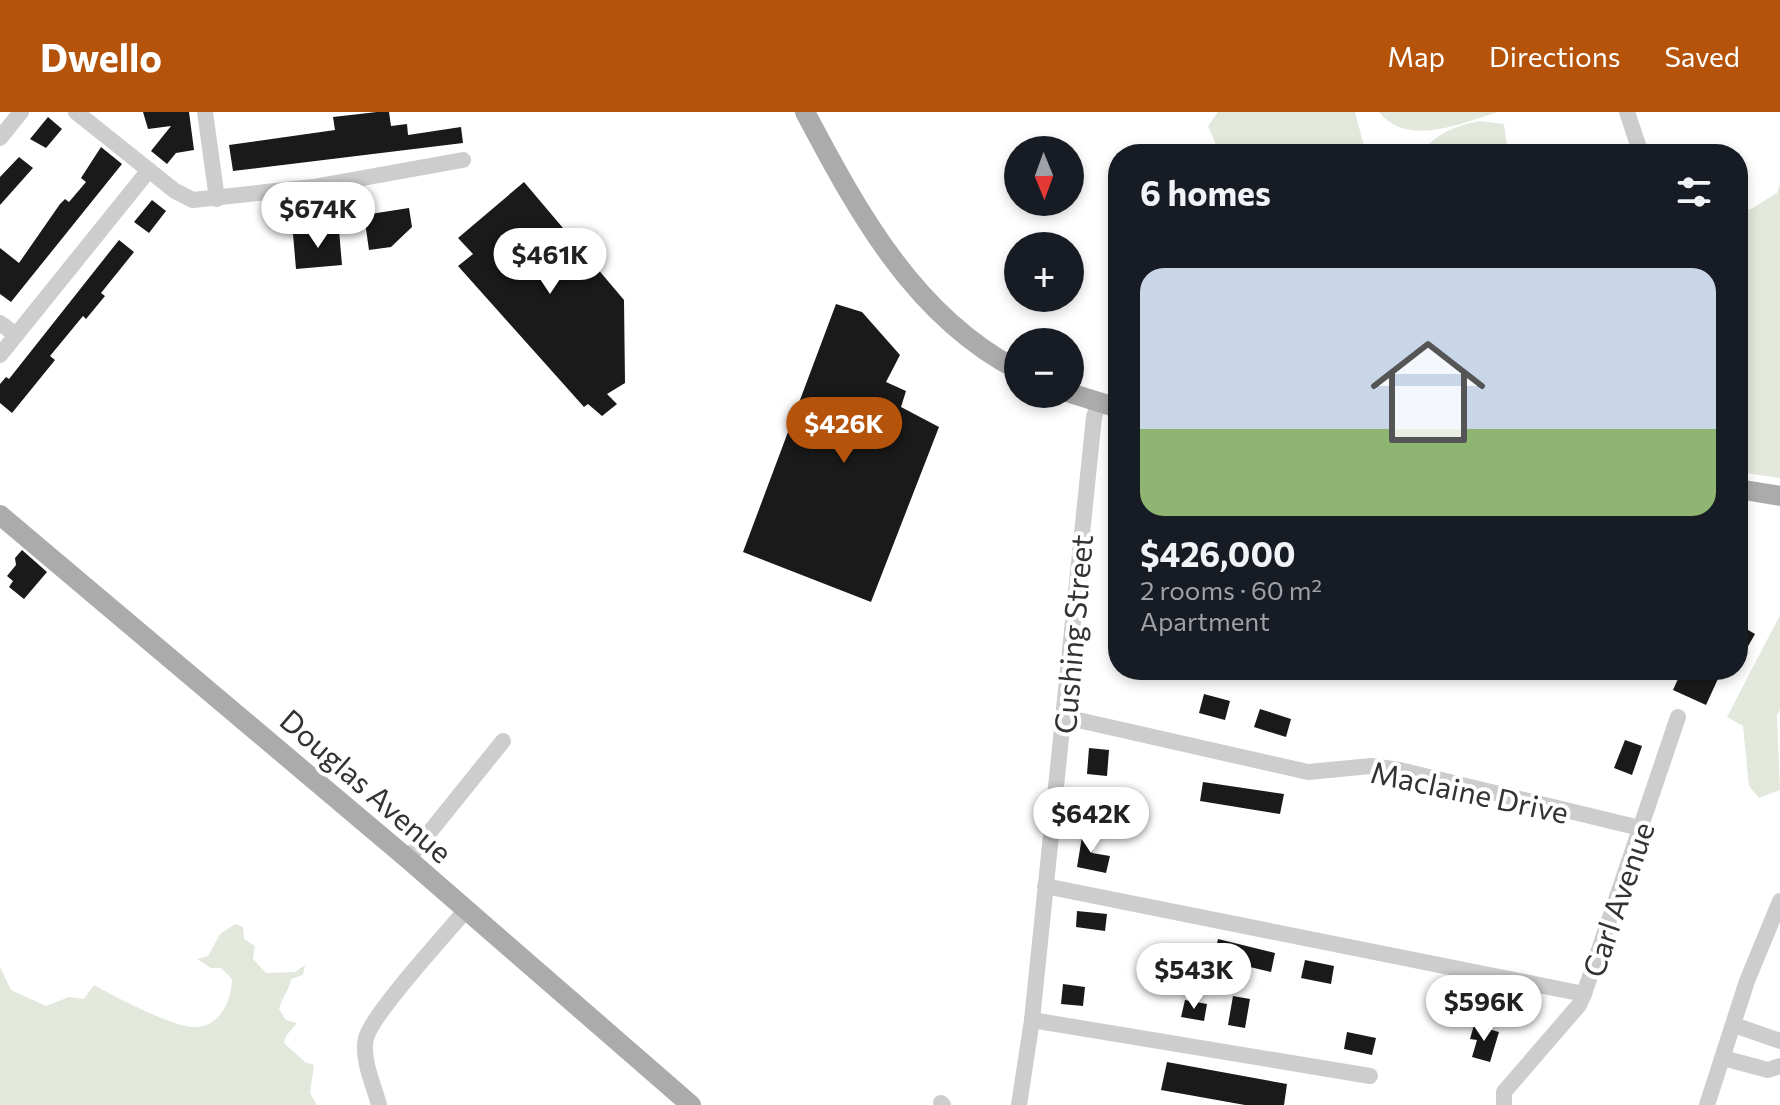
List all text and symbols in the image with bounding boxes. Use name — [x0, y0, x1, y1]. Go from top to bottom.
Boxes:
text: Dwello — [40, 33, 162, 80]
text: Map — [1387, 39, 1445, 73]
text: Directions — [1489, 39, 1620, 73]
text: Saved — [1664, 39, 1740, 73]
north arrow — [1004, 136, 1084, 216]
map controls — [1004, 136, 1084, 408]
icon: filters — [1672, 170, 1716, 214]
text: 6 homes — [1140, 171, 1271, 213]
pin: $674K — [262, 182, 374, 250]
text: $674K — [279, 192, 357, 223]
pin: $461K — [494, 228, 606, 296]
button: + — [1004, 232, 1084, 312]
text: $461K — [512, 238, 588, 269]
icon: home — [1356, 320, 1500, 464]
button: − — [1004, 328, 1084, 408]
pin: $426K — [788, 397, 900, 465]
text: $426K — [804, 407, 884, 438]
text: $426,000 — [1140, 532, 1296, 574]
street label: Cushing Street — [1045, 533, 1099, 735]
text: 2 rooms · 60 m² — [1140, 574, 1322, 605]
text: Apartment — [1140, 605, 1270, 636]
street label: Douglas Avenue — [273, 700, 461, 870]
street label: Maclaine Drive — [1368, 752, 1572, 830]
pin: $642K — [1035, 787, 1147, 855]
text: $642K — [1051, 797, 1131, 828]
street label: Carl Avenue — [1573, 817, 1661, 981]
pin: $543K — [1138, 943, 1250, 1011]
text: $543K — [1154, 953, 1234, 984]
pin: $596K — [1428, 975, 1540, 1043]
text: $596K — [1444, 985, 1524, 1016]

